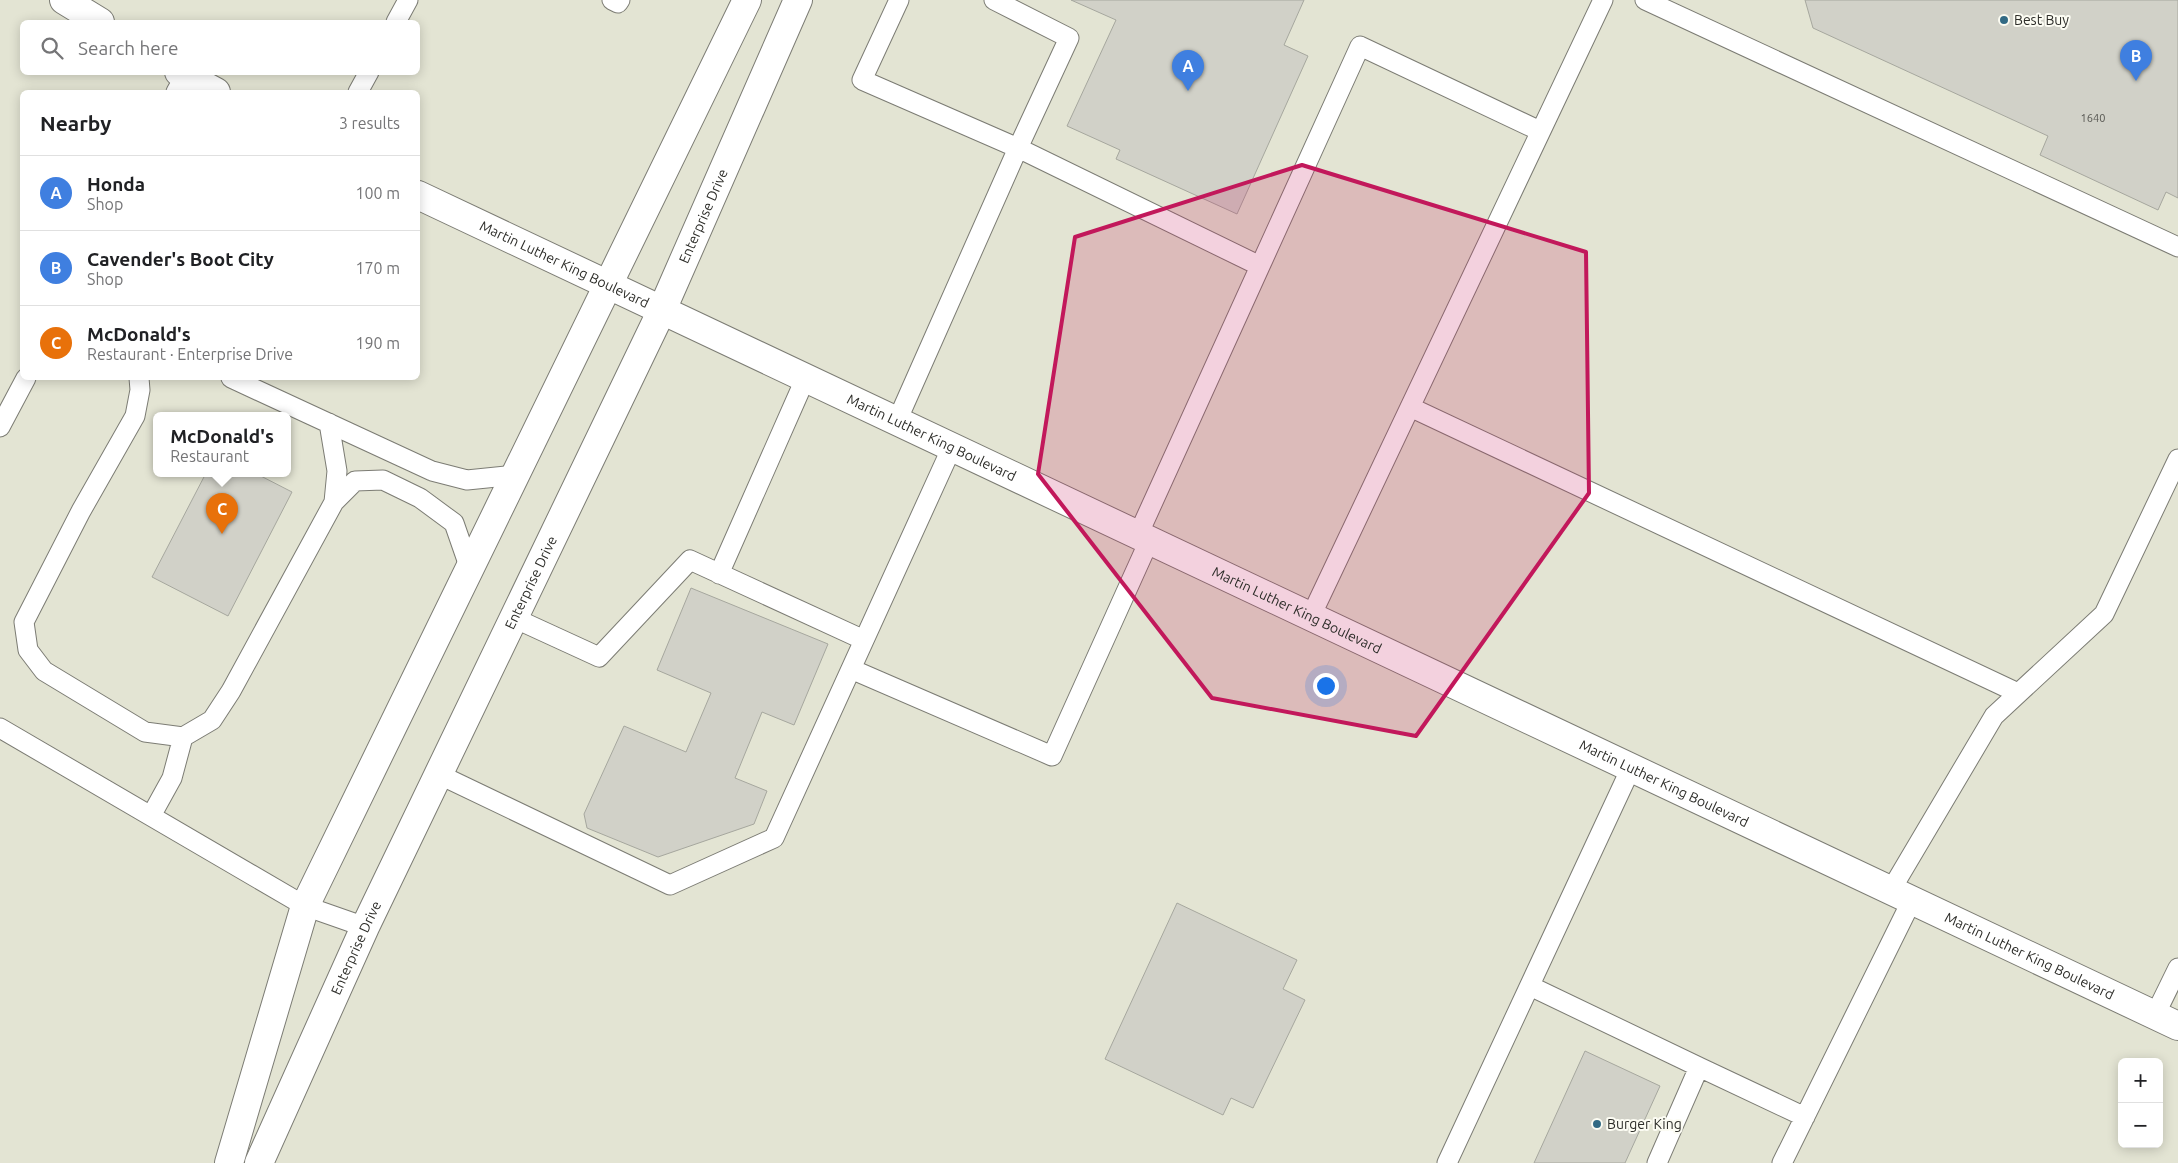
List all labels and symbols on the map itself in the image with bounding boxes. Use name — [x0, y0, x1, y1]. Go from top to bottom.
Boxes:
place label: Best Buy — [2014, 12, 2069, 28]
marker: Best Buy — [1998, 14, 2010, 26]
pin: B — [2120, 40, 2152, 81]
pin: A — [1172, 50, 1204, 91]
house number: 1640 — [2081, 112, 2105, 124]
street label: Enterprise Drive — [675, 166, 731, 266]
street label: Martin Luther King Boulevard — [477, 217, 652, 311]
street label: Martin Luther King Boulevard — [844, 391, 1019, 484]
pin: C — [206, 493, 238, 534]
street label: Enterprise Drive — [502, 533, 560, 632]
street label: Martin Luther King Boulevard — [1210, 563, 1384, 657]
your location — [1313, 673, 1339, 699]
street label: Martin Luther King Boulevard — [1577, 737, 1751, 830]
street label: Enterprise Drive — [328, 898, 384, 997]
street label: Martin Luther King Boulevard — [1942, 909, 2117, 1003]
place label: Burger King — [1607, 1116, 1682, 1132]
marker: Burger King — [1591, 1118, 1603, 1130]

